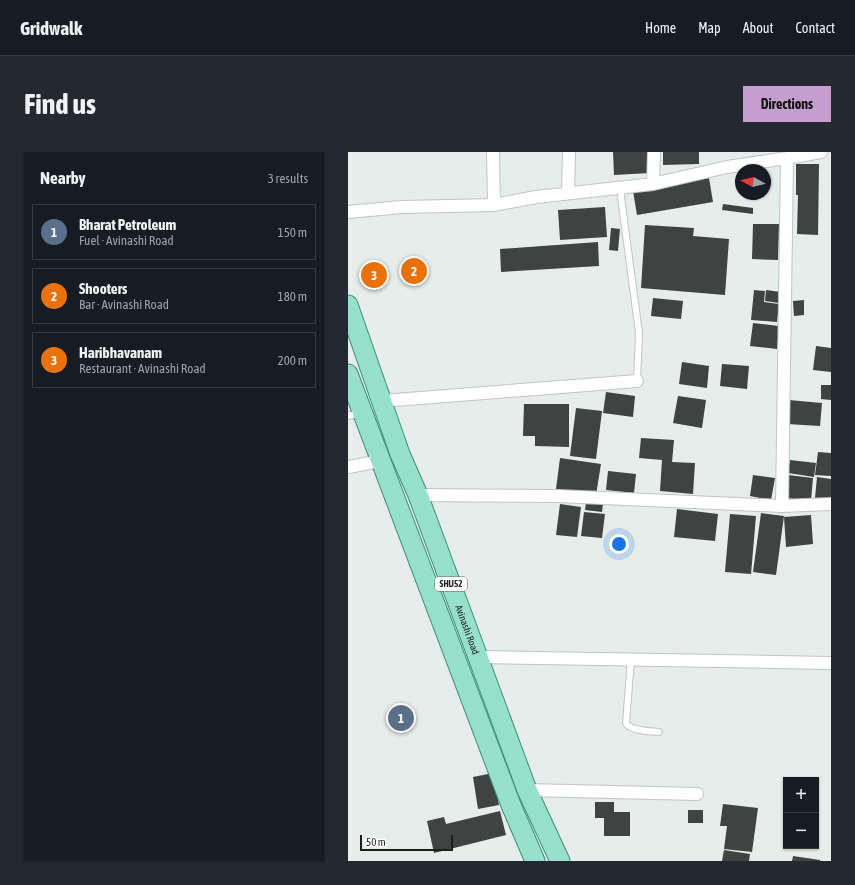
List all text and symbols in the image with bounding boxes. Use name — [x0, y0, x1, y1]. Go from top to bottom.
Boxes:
text: Gridwalk — [20, 17, 82, 39]
text: Home — [645, 20, 676, 36]
text: Map — [698, 20, 721, 36]
text: About — [743, 20, 774, 36]
text: Contact — [796, 20, 835, 36]
button: Directions — [743, 86, 831, 122]
text: Find us — [24, 88, 96, 120]
north arrow — [735, 164, 771, 200]
text: Nearby — [40, 168, 86, 188]
text: 3 results — [268, 171, 308, 186]
text: Bharat Petroleum — [79, 216, 176, 233]
text: 1 — [51, 225, 57, 240]
text: 150 m — [278, 225, 307, 240]
text: Fuel · Avinashi Road — [79, 233, 174, 248]
pin: 2 — [401, 256, 427, 286]
pin: 3 — [361, 260, 387, 290]
text: Shooters — [79, 280, 127, 297]
text: 2 — [51, 289, 57, 304]
text: 180 m — [278, 289, 307, 304]
text: Bar · Avinashi Road — [79, 297, 169, 312]
text: Haribhavanam — [79, 344, 162, 361]
text: 3 — [51, 353, 57, 368]
text: 200 m — [278, 353, 307, 368]
text: Restaurant · Avinashi Road — [79, 361, 206, 376]
your location — [609, 534, 629, 554]
road number: SHU52 — [435, 577, 467, 591]
street label: Avinashi Road — [453, 603, 482, 656]
pin: 1 — [388, 703, 414, 733]
map controls — [783, 777, 819, 849]
button: + — [783, 777, 819, 813]
button: − — [783, 813, 819, 849]
scale bar — [360, 833, 453, 852]
text: 50 m — [366, 836, 386, 848]

